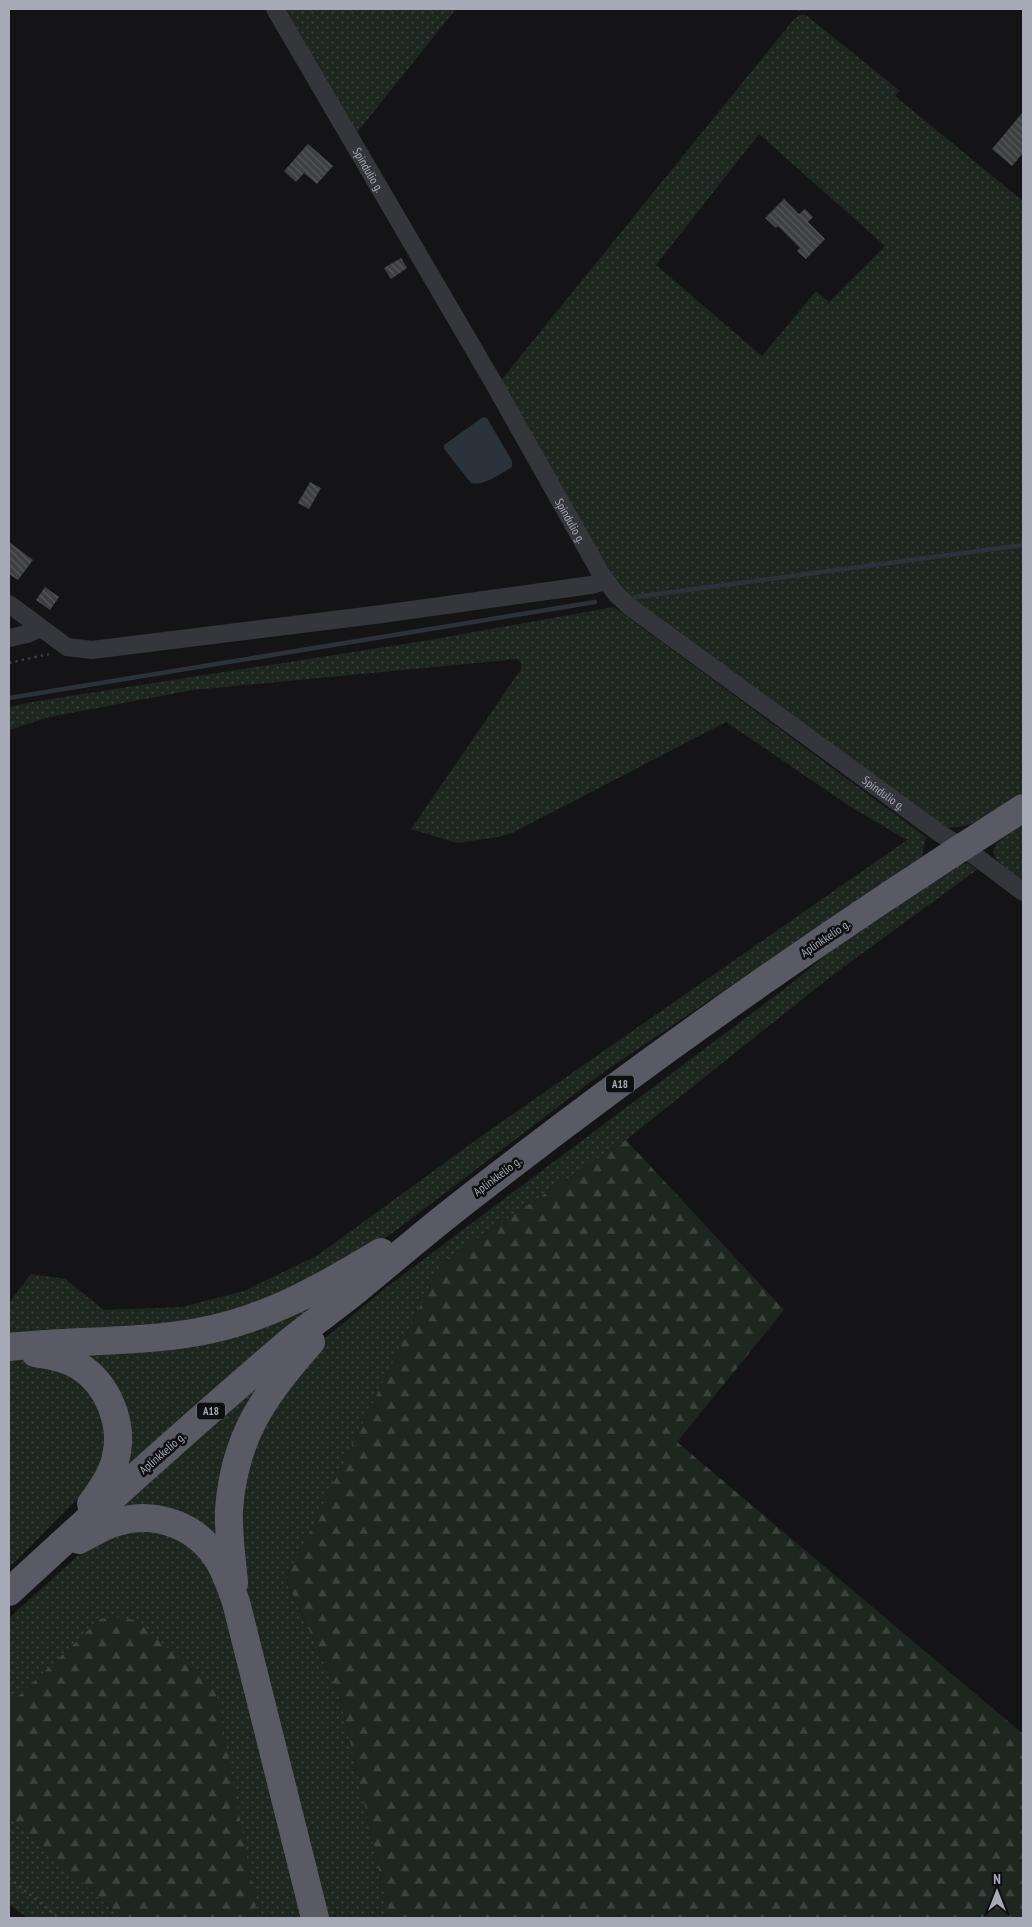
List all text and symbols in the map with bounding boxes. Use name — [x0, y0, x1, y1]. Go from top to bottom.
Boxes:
street label: Spindulio g. — [350, 145, 388, 195]
street label: Spindulio g. — [552, 495, 590, 546]
street label: Spindulio g. — [860, 772, 908, 813]
street label: Aplinkkelio g. — [798, 916, 852, 960]
road number: A18 — [606, 1076, 634, 1092]
street label: Aplinkkelio g. — [470, 1153, 524, 1199]
road number: A18 — [197, 1402, 225, 1420]
street label: Aplinkkelio g. — [136, 1429, 188, 1477]
north arrow — [972, 1867, 1022, 1917]
text: N — [993, 1870, 1001, 1888]

